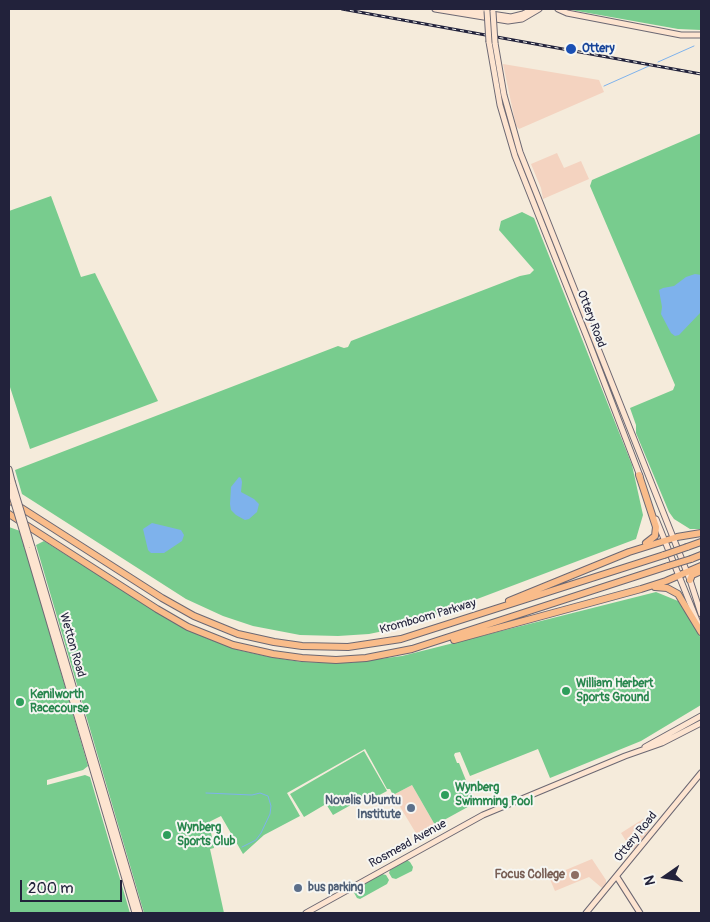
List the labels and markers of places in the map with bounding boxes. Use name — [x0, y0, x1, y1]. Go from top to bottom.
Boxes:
marker: Ottery — [564, 42, 578, 56]
place label: Ottery — [582, 42, 615, 56]
place label: William Herbert Sports Ground — [576, 677, 653, 705]
marker: William Herbert Sports Ground — [560, 685, 572, 697]
place label: Kenilworth Racecourse — [30, 688, 89, 716]
marker: Kenilworth Racecourse — [14, 696, 26, 708]
place label: Wynberg Swimming Pool — [455, 781, 533, 809]
marker: Wynberg Swimming Pool — [439, 789, 451, 801]
place label: Novalis Ubuntu Institute — [325, 794, 401, 822]
marker: Novalis Ubuntu Institute — [405, 802, 417, 814]
place label: Wynberg Sports Club — [177, 821, 235, 849]
marker: Wynberg Sports Club — [161, 829, 173, 841]
place label: Focus College — [494, 868, 565, 882]
marker: Focus College — [569, 869, 581, 881]
place label: bus parking — [308, 881, 363, 895]
marker: bus parking — [292, 882, 304, 894]

